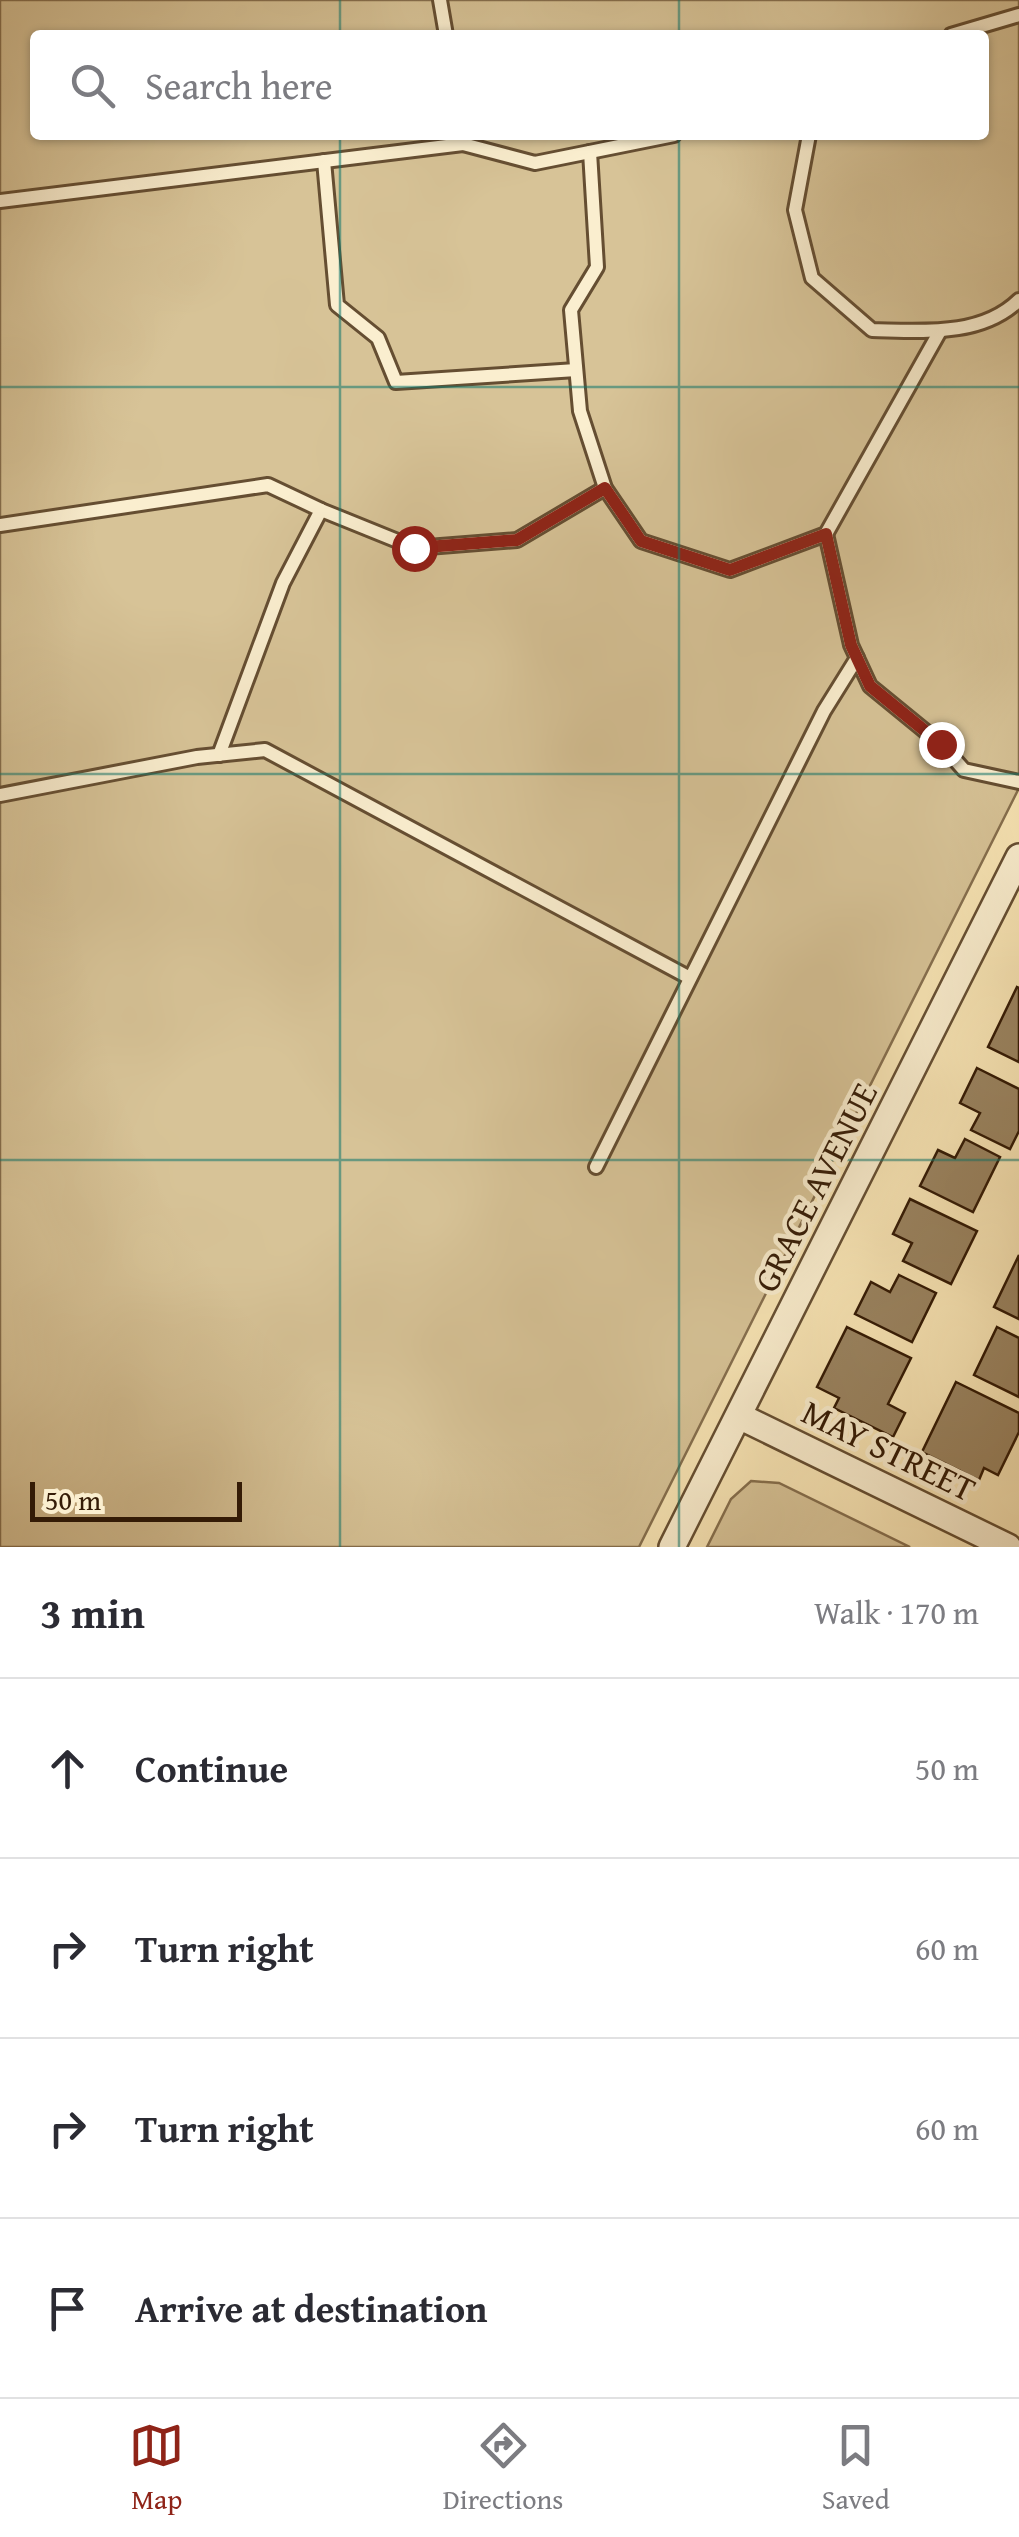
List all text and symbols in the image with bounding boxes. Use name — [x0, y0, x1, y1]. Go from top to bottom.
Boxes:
search box — [30, 30, 989, 140]
text: Search here — [145, 57, 333, 113]
icon: search — [65, 58, 120, 113]
route start — [392, 526, 438, 572]
route end — [919, 722, 965, 768]
street label: GRACE AVENUE — [740, 1074, 890, 1300]
street label: MAY STREET — [794, 1386, 984, 1514]
scale bar — [30, 1477, 242, 1522]
text: 50 m — [45, 1479, 101, 1520]
text: 3 min — [40, 1582, 145, 1643]
text: Walk · 170 m — [814, 1589, 979, 1636]
text: Continue — [135, 1740, 288, 1796]
icon: ahead — [40, 1741, 95, 1796]
text: 50 m — [915, 1745, 979, 1792]
text: Turn right — [135, 1920, 314, 1976]
icon: right — [40, 1921, 95, 1976]
text: 60 m — [915, 1925, 979, 1972]
text: Turn right — [135, 2100, 314, 2156]
icon: right — [40, 2101, 95, 2156]
text: 60 m — [915, 2105, 979, 2152]
text: Arrive at destination — [135, 2280, 488, 2336]
icon: arrive — [40, 2281, 95, 2336]
tab: Map — [129, 2418, 184, 2519]
tab: Directions — [443, 2418, 563, 2519]
tab: Saved — [822, 2418, 890, 2519]

